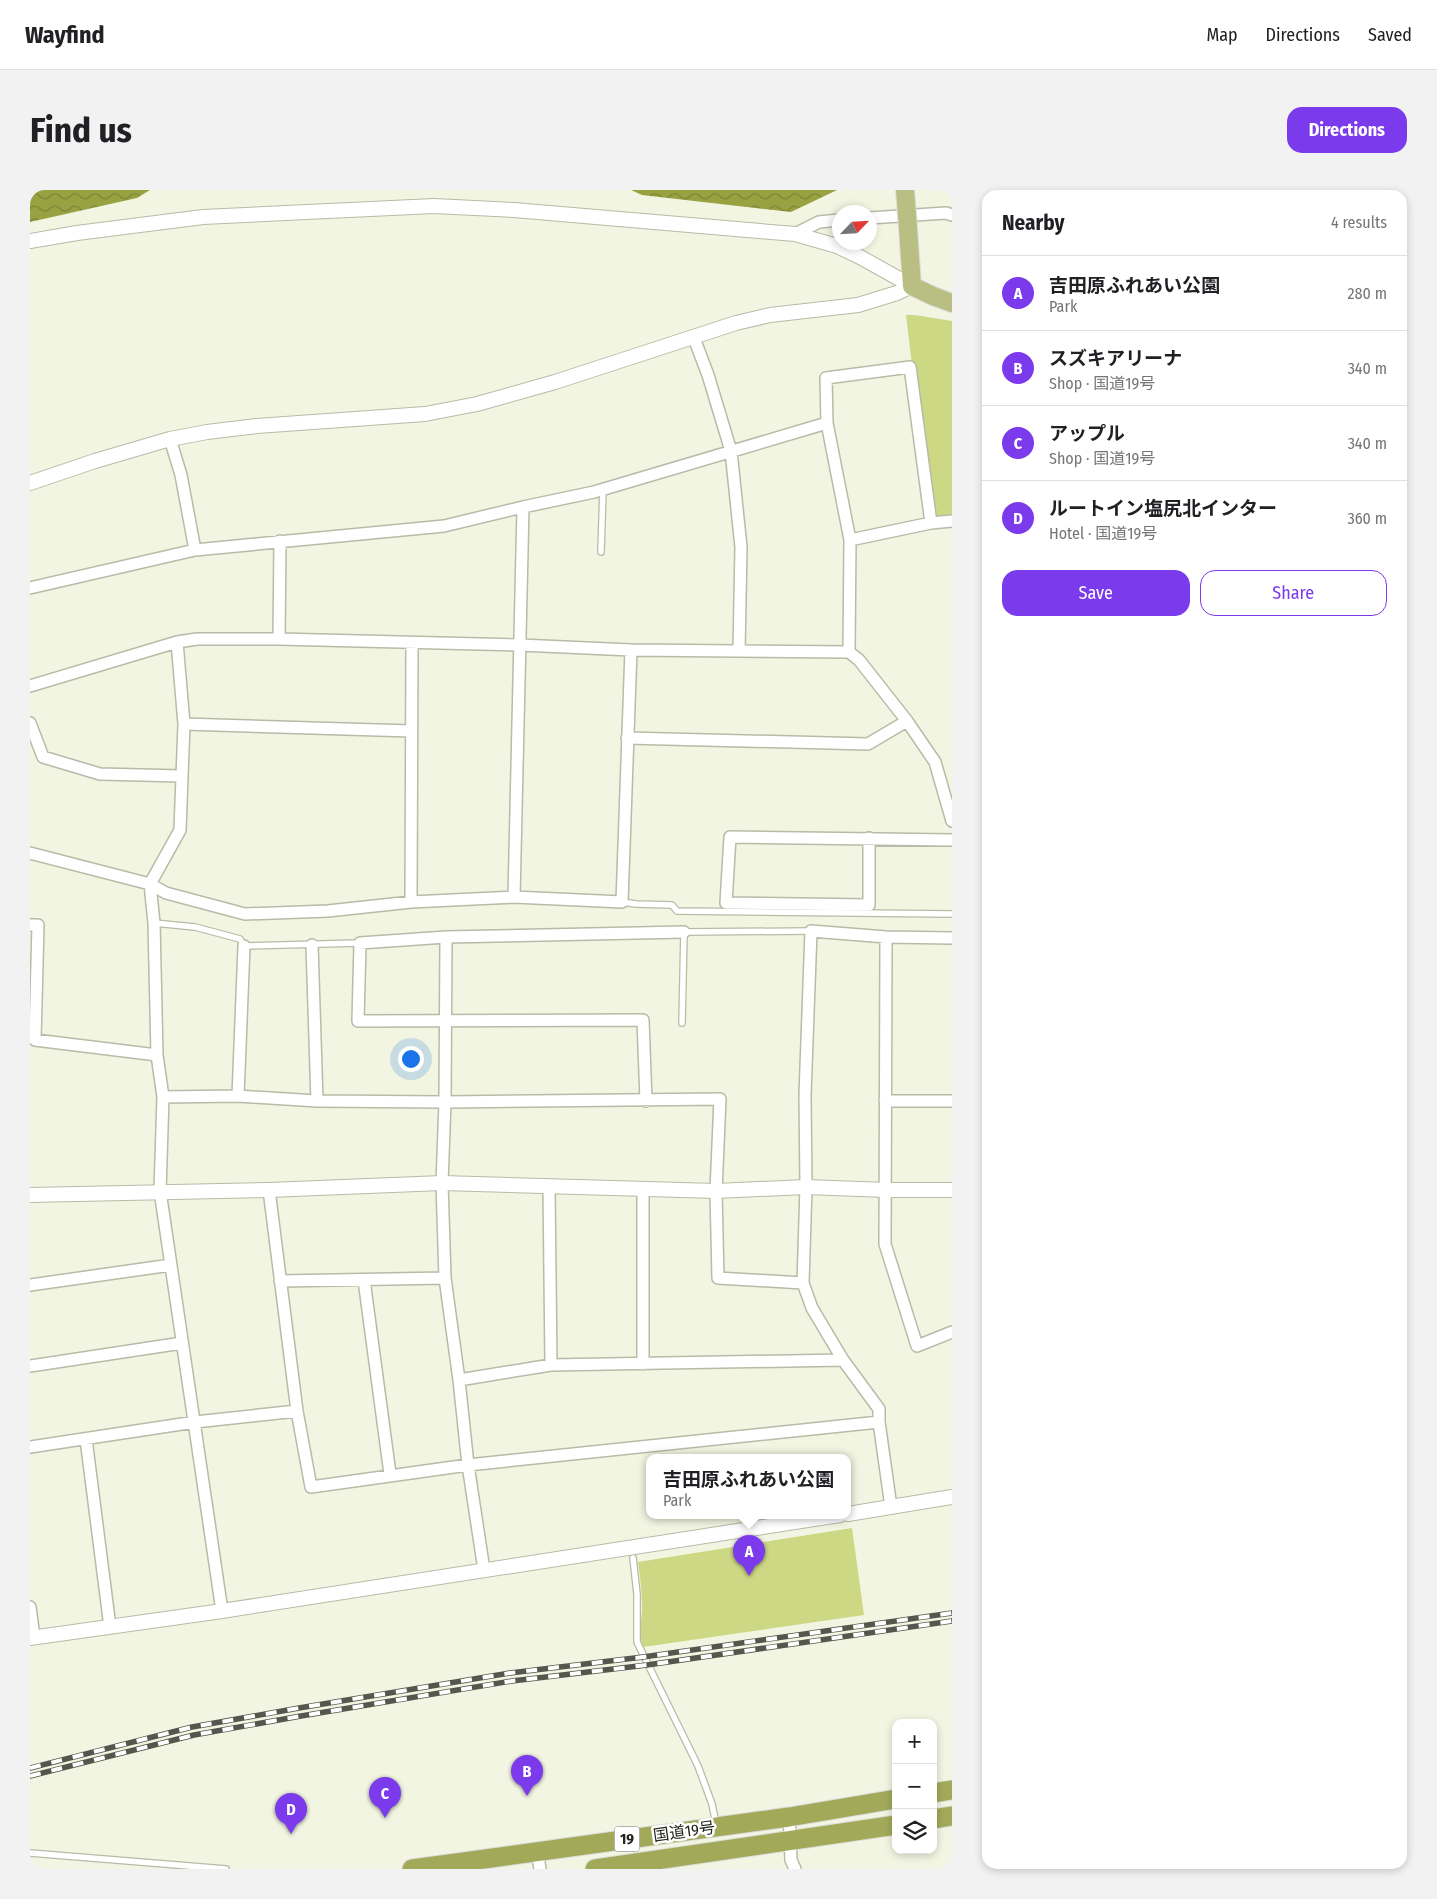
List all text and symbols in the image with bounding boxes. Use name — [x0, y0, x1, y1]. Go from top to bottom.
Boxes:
text: Wayfind — [25, 21, 105, 49]
text: Map — [1206, 24, 1238, 46]
text: Directions — [1266, 24, 1340, 46]
text: Saved — [1368, 24, 1412, 46]
button: Directions — [1287, 107, 1407, 153]
text: Find us — [30, 109, 132, 151]
north arrow — [832, 205, 877, 250]
text: Nearby — [1002, 210, 1064, 236]
text: 4 results — [1331, 213, 1387, 232]
text: 吉田原ふれあい公園 — [1049, 274, 1220, 297]
text: A — [1014, 284, 1022, 303]
text: 280 m — [1348, 284, 1387, 303]
text: Park — [1049, 297, 1077, 316]
text: スズキアリーナ — [1049, 347, 1182, 370]
text: B — [1014, 359, 1022, 378]
text: 340 m — [1348, 359, 1387, 378]
text: Shop · 国道19号 — [1049, 374, 1155, 393]
text: アップル — [1049, 422, 1125, 445]
text: C — [1014, 434, 1022, 453]
text: 340 m — [1348, 434, 1387, 453]
text: Shop · 国道19号 — [1049, 449, 1155, 468]
text: ルートイン塩尻北インター — [1049, 497, 1277, 520]
text: D — [1013, 509, 1023, 528]
text: 360 m — [1347, 509, 1387, 528]
text: Hotel · 国道19号 — [1049, 524, 1157, 543]
button: Save — [1002, 570, 1190, 616]
button: Share — [1200, 570, 1387, 616]
your location — [398, 1046, 424, 1072]
popup — [646, 1454, 851, 1519]
text: 吉田原ふれあい公園 — [663, 1468, 834, 1491]
text: Park — [663, 1491, 691, 1510]
pin: A — [733, 1535, 765, 1576]
map controls — [892, 1719, 937, 1854]
button: + — [892, 1719, 937, 1764]
pin: B — [511, 1755, 543, 1796]
button: − — [892, 1764, 937, 1809]
pin: C — [369, 1777, 401, 1818]
pin: D — [275, 1793, 307, 1834]
button: layers — [892, 1809, 937, 1854]
street label: 国道19号 — [652, 1818, 716, 1845]
road number: 19 — [614, 1826, 640, 1852]

